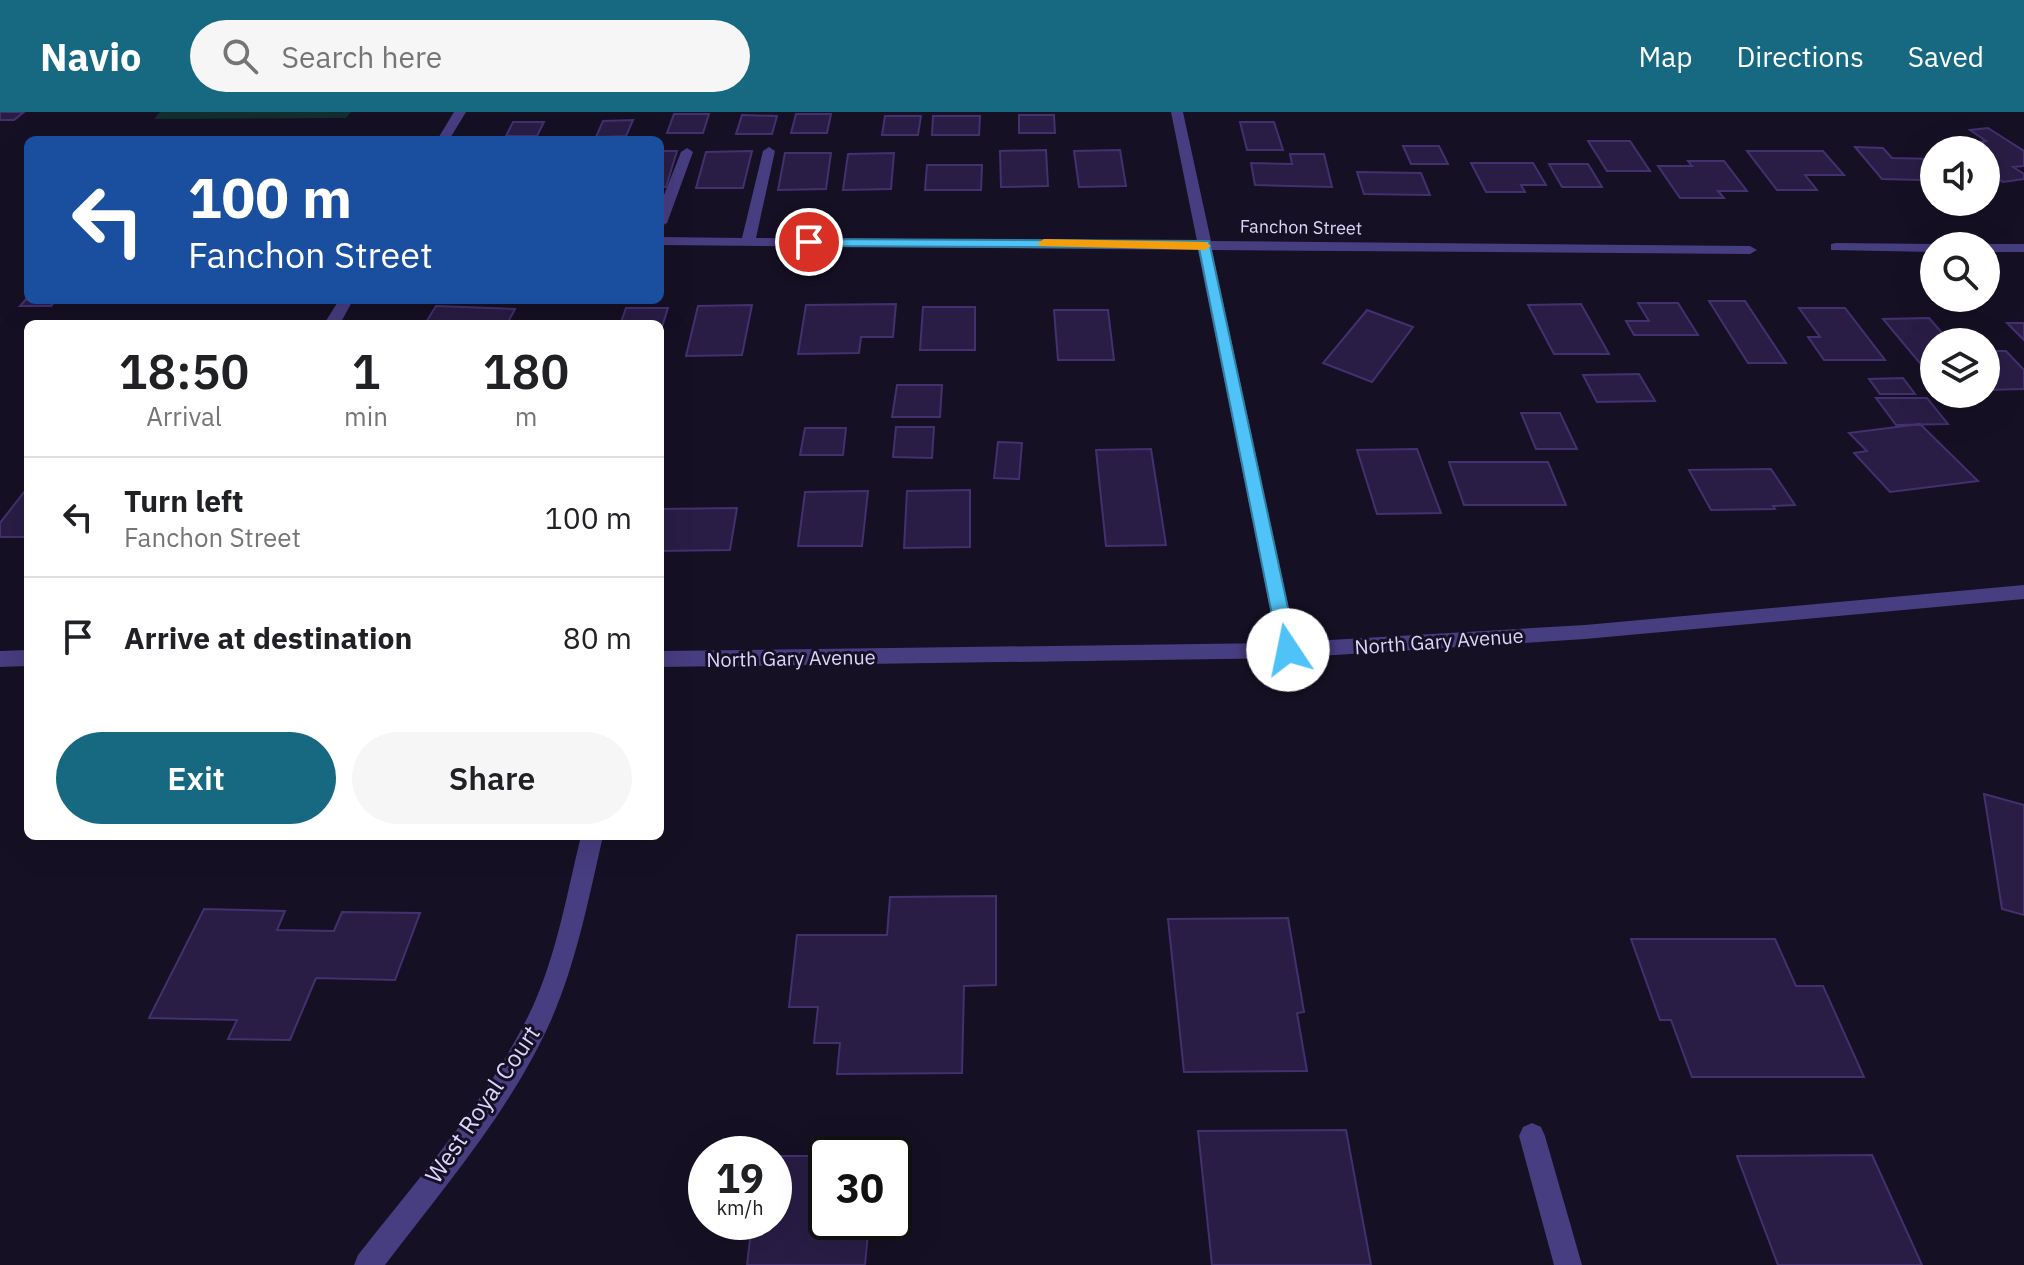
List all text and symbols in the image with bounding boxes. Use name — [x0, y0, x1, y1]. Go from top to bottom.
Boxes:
search box — [190, 20, 750, 92]
text: Navio — [40, 32, 142, 81]
icon: search — [218, 34, 262, 78]
text: Search here — [282, 37, 442, 76]
text: Map — [1638, 38, 1692, 75]
text: Directions — [1736, 38, 1864, 75]
text: Saved — [1908, 38, 1984, 75]
map controls — [1920, 136, 2000, 408]
button: sound — [1920, 136, 2000, 216]
text: 100 m — [188, 161, 352, 233]
icon: left — [56, 168, 160, 272]
pin — [775, 208, 843, 276]
street label: Fanchon Street — [1240, 214, 1362, 240]
icon: arrive — [787, 220, 831, 264]
text: Fanchon Street — [188, 231, 433, 278]
button: search — [1920, 232, 2000, 312]
button: layers — [1920, 328, 2000, 408]
text: 18:50 — [119, 340, 249, 402]
text: 1 — [352, 340, 380, 402]
text: 180 — [483, 340, 569, 402]
text: Arrival — [146, 399, 222, 433]
text: min — [344, 399, 388, 433]
text: m — [515, 399, 537, 433]
text: Turn left — [124, 481, 243, 520]
icon: left — [56, 495, 100, 539]
text: 100 m — [545, 498, 632, 537]
text: Fanchon Street — [124, 520, 301, 554]
position arrow — [1246, 608, 1330, 692]
icon: arrive — [56, 615, 100, 659]
text: Arrive at destination — [124, 618, 412, 657]
text: 80 m — [563, 618, 632, 657]
street label: North Gary Avenue — [1354, 622, 1524, 660]
street label: North Gary Avenue — [706, 643, 876, 673]
button: Exit — [56, 732, 336, 824]
button: Share — [352, 732, 632, 824]
street label: West Royal Court — [417, 1019, 547, 1189]
speed limit sign: 30 — [808, 1136, 912, 1240]
text: 19 — [716, 1152, 764, 1204]
text: km/h — [716, 1194, 764, 1221]

